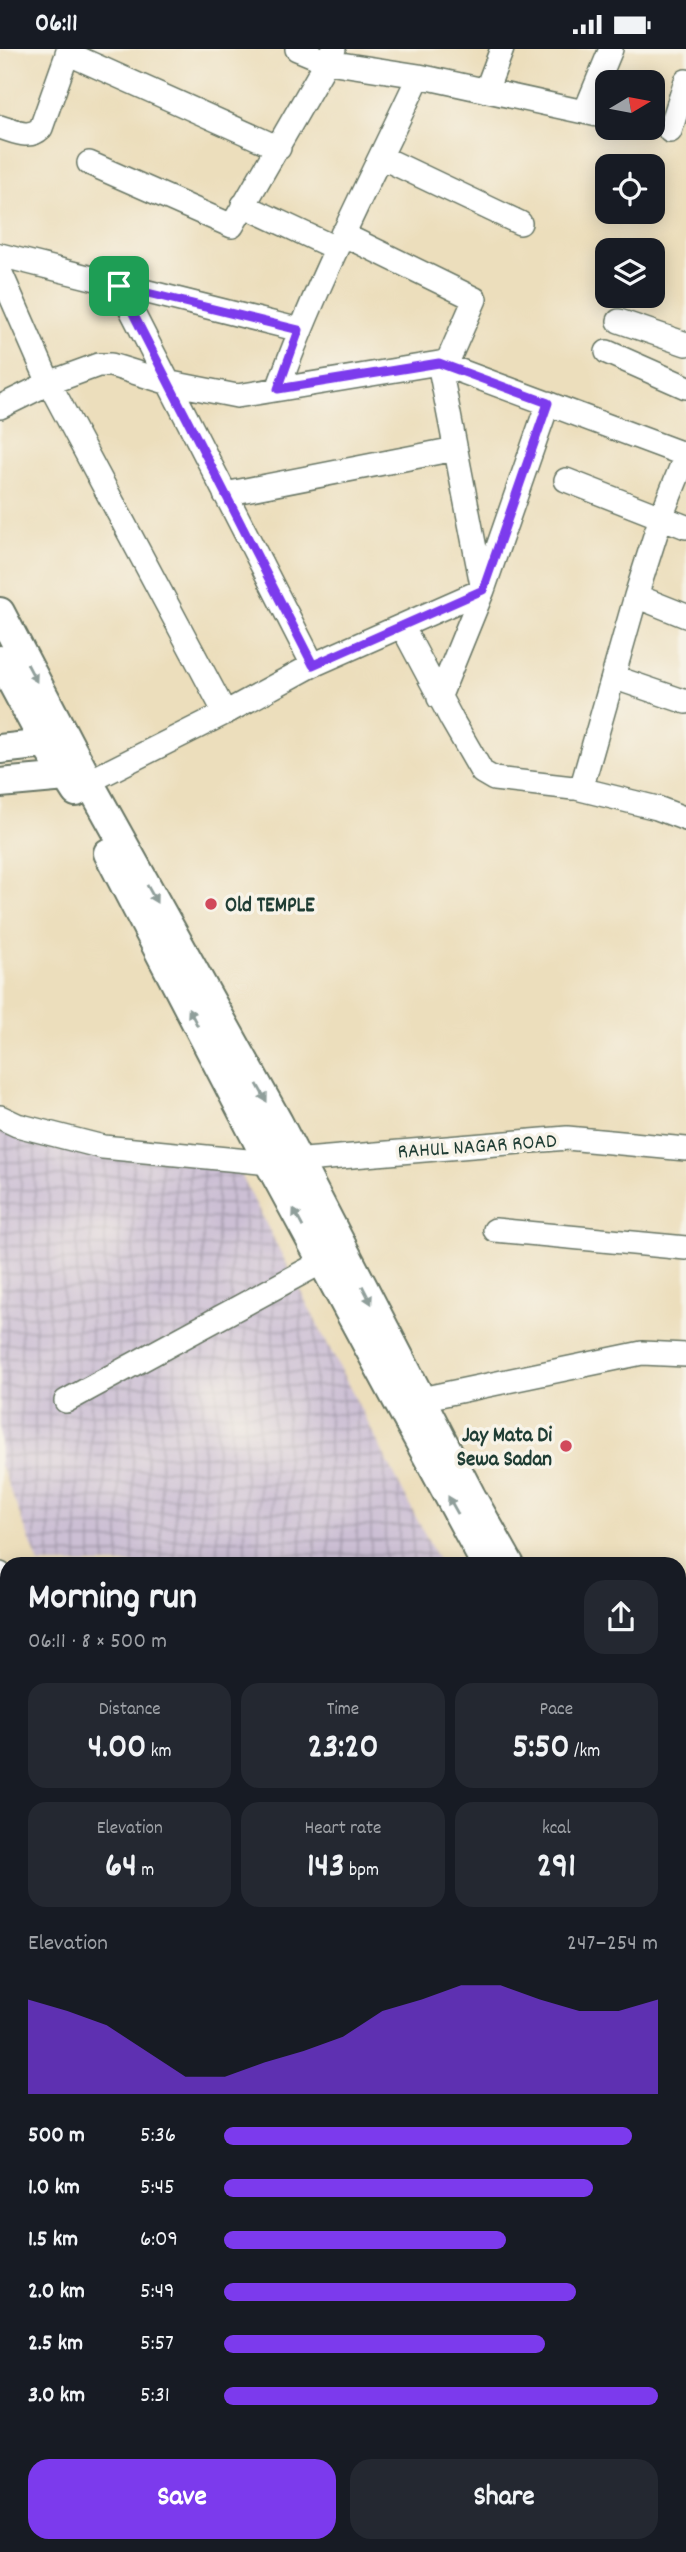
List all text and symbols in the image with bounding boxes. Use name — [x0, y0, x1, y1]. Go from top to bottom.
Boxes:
text: 06:11 — [35, 6, 78, 43]
north arrow — [595, 70, 665, 140]
map controls — [595, 70, 665, 308]
button: locate — [595, 154, 665, 224]
button: layers — [595, 238, 665, 308]
pin — [89, 256, 149, 316]
icon: arrive — [100, 267, 138, 305]
one-way arrow — [26, 663, 37, 683]
one-way arrow — [146, 885, 158, 904]
place label: Old TEMPLE — [225, 892, 315, 922]
marker: Old TEMPLE — [203, 896, 219, 912]
one-way arrow — [187, 1007, 198, 1027]
one-way arrow — [256, 1083, 268, 1103]
street label: RAHUL NAGAR ROAD — [397, 1127, 558, 1169]
one-way arrow — [293, 1208, 305, 1228]
one-way arrow — [362, 1285, 373, 1305]
place label: Jay Mata Di Sewa Sadan — [457, 1422, 552, 1476]
marker: Jay Mata Di Sewa Sadan — [558, 1438, 574, 1454]
one-way arrow — [447, 1495, 459, 1514]
text: Morning run — [28, 1572, 197, 1627]
button: share — [584, 1580, 658, 1654]
text: 06:11 · 8 × 500 m — [28, 1626, 167, 1659]
text: Distance — [99, 1697, 161, 1724]
text: Time — [327, 1697, 359, 1724]
text: Pace — [540, 1697, 573, 1724]
text: 4.00 — [88, 1724, 146, 1774]
text: 23:20 — [307, 1724, 379, 1774]
text: 5:50 — [512, 1724, 570, 1774]
text: km — [146, 1739, 172, 1766]
text: /km — [570, 1739, 600, 1766]
text: Elevation — [97, 1816, 163, 1843]
text: Heart rate — [305, 1816, 381, 1843]
text: kcal — [542, 1816, 571, 1843]
text: 64 — [105, 1843, 137, 1893]
text: 143 — [307, 1843, 345, 1893]
text: 291 — [537, 1843, 576, 1893]
text: m — [137, 1858, 154, 1885]
text: bpm — [345, 1858, 379, 1885]
text: Elevation — [28, 1928, 108, 1961]
text: 247–254 m — [567, 1928, 658, 1961]
text: 500 m — [28, 2120, 85, 2153]
text: 5:36 — [140, 2120, 176, 2153]
text: 1.0 km — [28, 2172, 80, 2205]
text: 5:45 — [140, 2172, 175, 2205]
text: 1.5 km — [28, 2224, 78, 2257]
text: 6:09 — [140, 2224, 178, 2257]
text: 2.0 km — [28, 2276, 85, 2309]
text: 5:49 — [140, 2276, 175, 2309]
text: 2.5 km — [28, 2328, 83, 2361]
text: 5:57 — [140, 2328, 174, 2361]
text: 3.0 km — [28, 2380, 85, 2413]
text: 5:31 — [140, 2380, 170, 2413]
button: Save — [28, 2459, 336, 2539]
button: Share — [350, 2459, 658, 2539]

